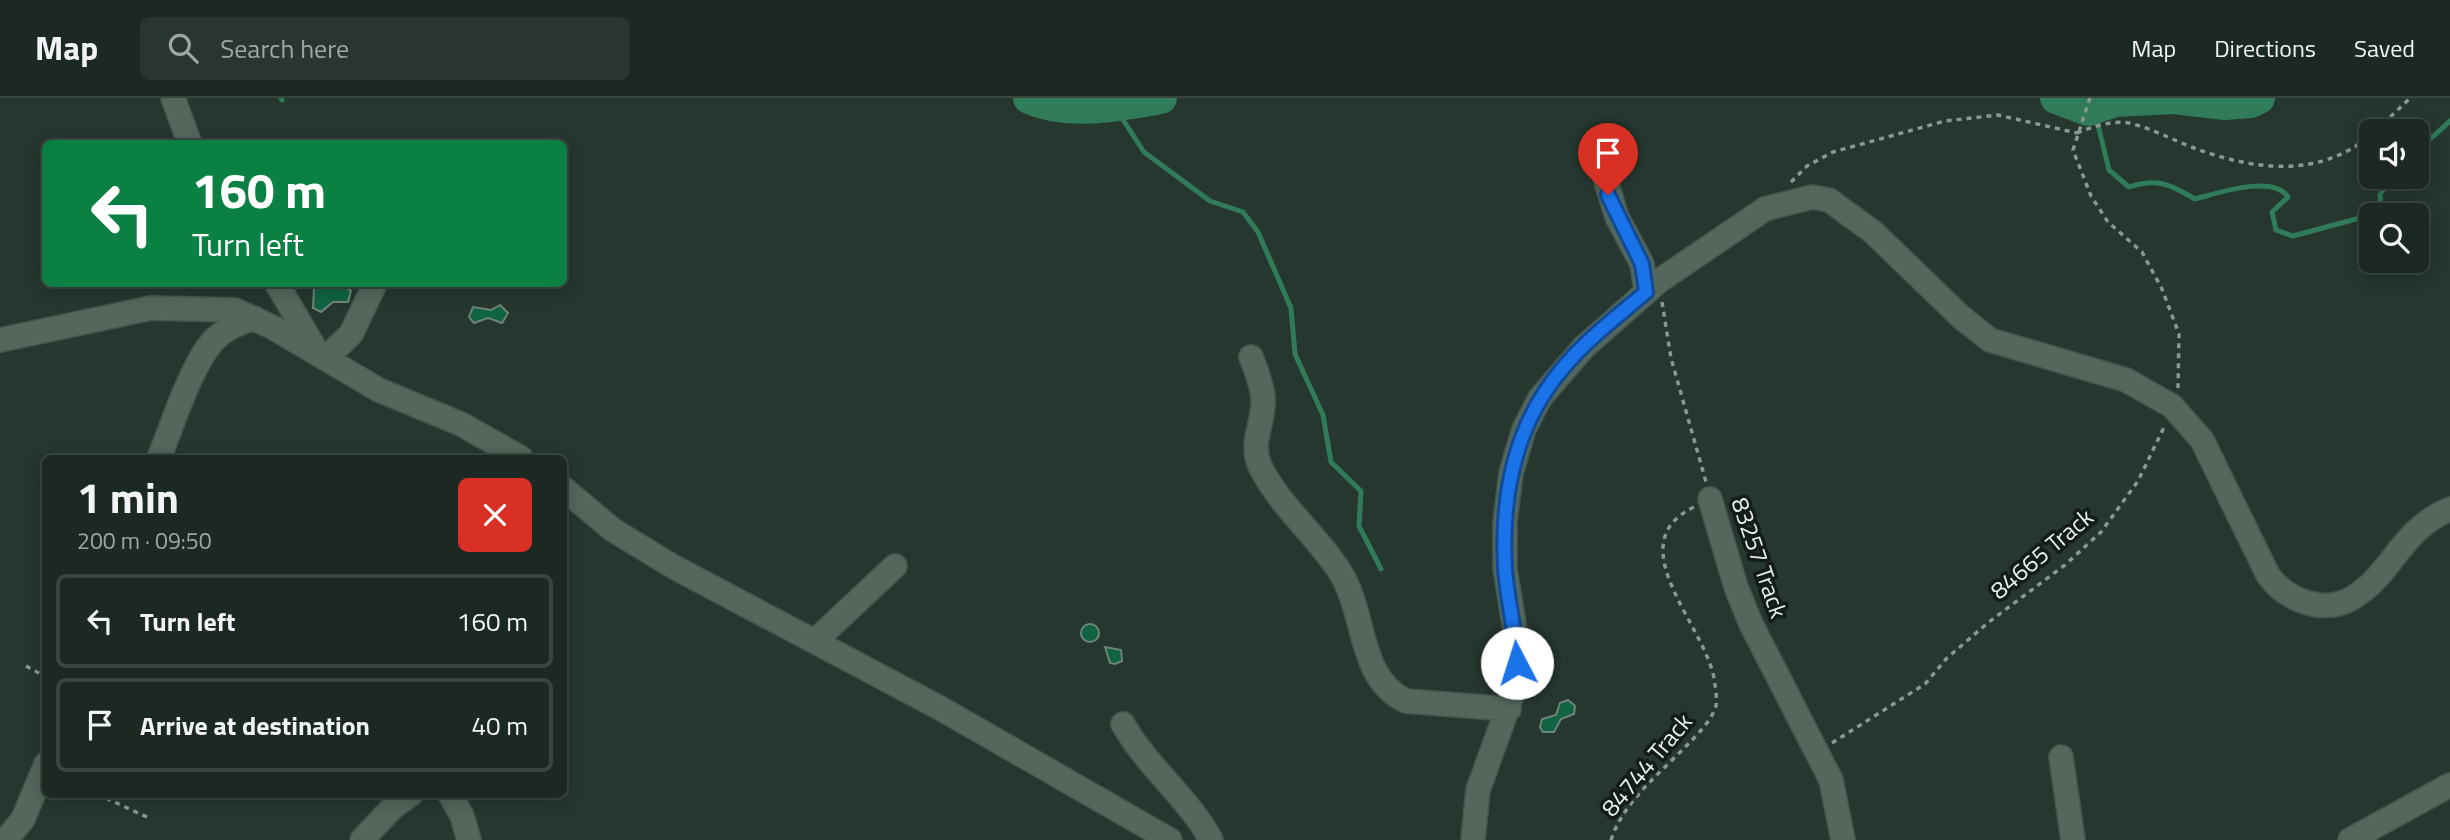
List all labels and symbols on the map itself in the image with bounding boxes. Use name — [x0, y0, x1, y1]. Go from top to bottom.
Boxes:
pin — [1578, 123, 1638, 195]
street label: 83257 Track — [1723, 493, 1798, 623]
street label: 84665 Track — [1982, 499, 2101, 607]
position arrow — [1480, 626, 1554, 700]
street label: 84744 Track — [1592, 704, 1701, 824]

